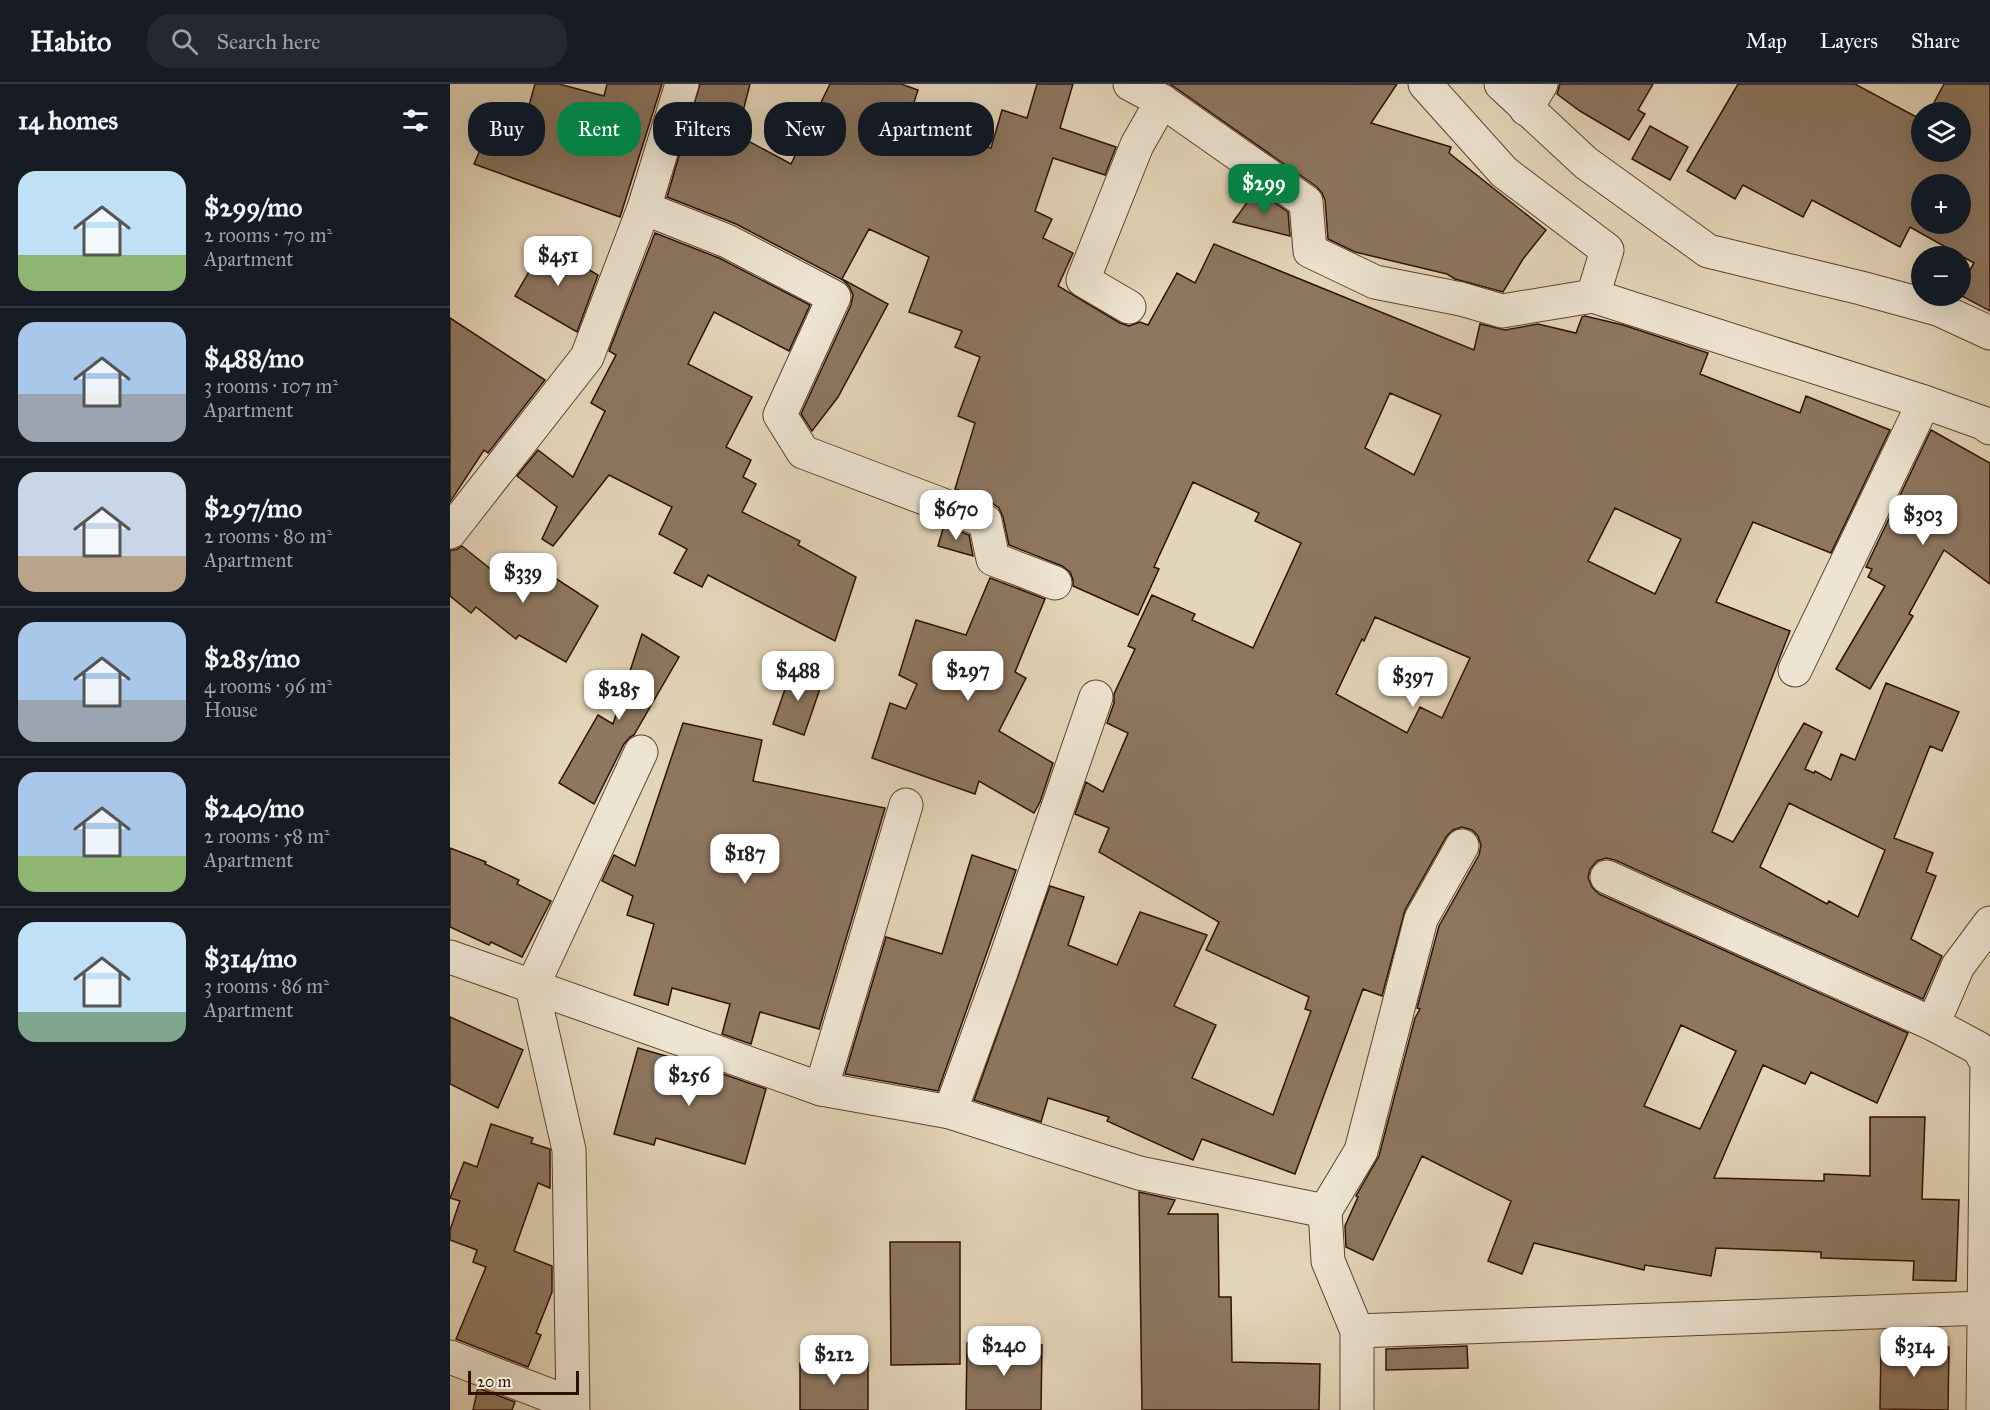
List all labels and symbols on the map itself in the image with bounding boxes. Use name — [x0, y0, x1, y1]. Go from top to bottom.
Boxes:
pin: $299 — [1228, 164, 1300, 215]
pin: $451 — [522, 236, 594, 287]
pin: $670 — [920, 490, 992, 541]
pin: $303 — [1887, 495, 1959, 546]
pin: $339 — [487, 553, 559, 604]
pin: $488 — [762, 651, 834, 702]
pin: $297 — [932, 651, 1004, 702]
pin: $397 — [1377, 657, 1449, 708]
pin: $285 — [583, 670, 655, 721]
pin: $187 — [709, 834, 781, 885]
pin: $256 — [653, 1056, 725, 1107]
pin: $240 — [968, 1326, 1040, 1377]
pin: $314 — [1878, 1327, 1950, 1378]
pin: $212 — [798, 1335, 870, 1386]
scale bar — [468, 1368, 579, 1396]

